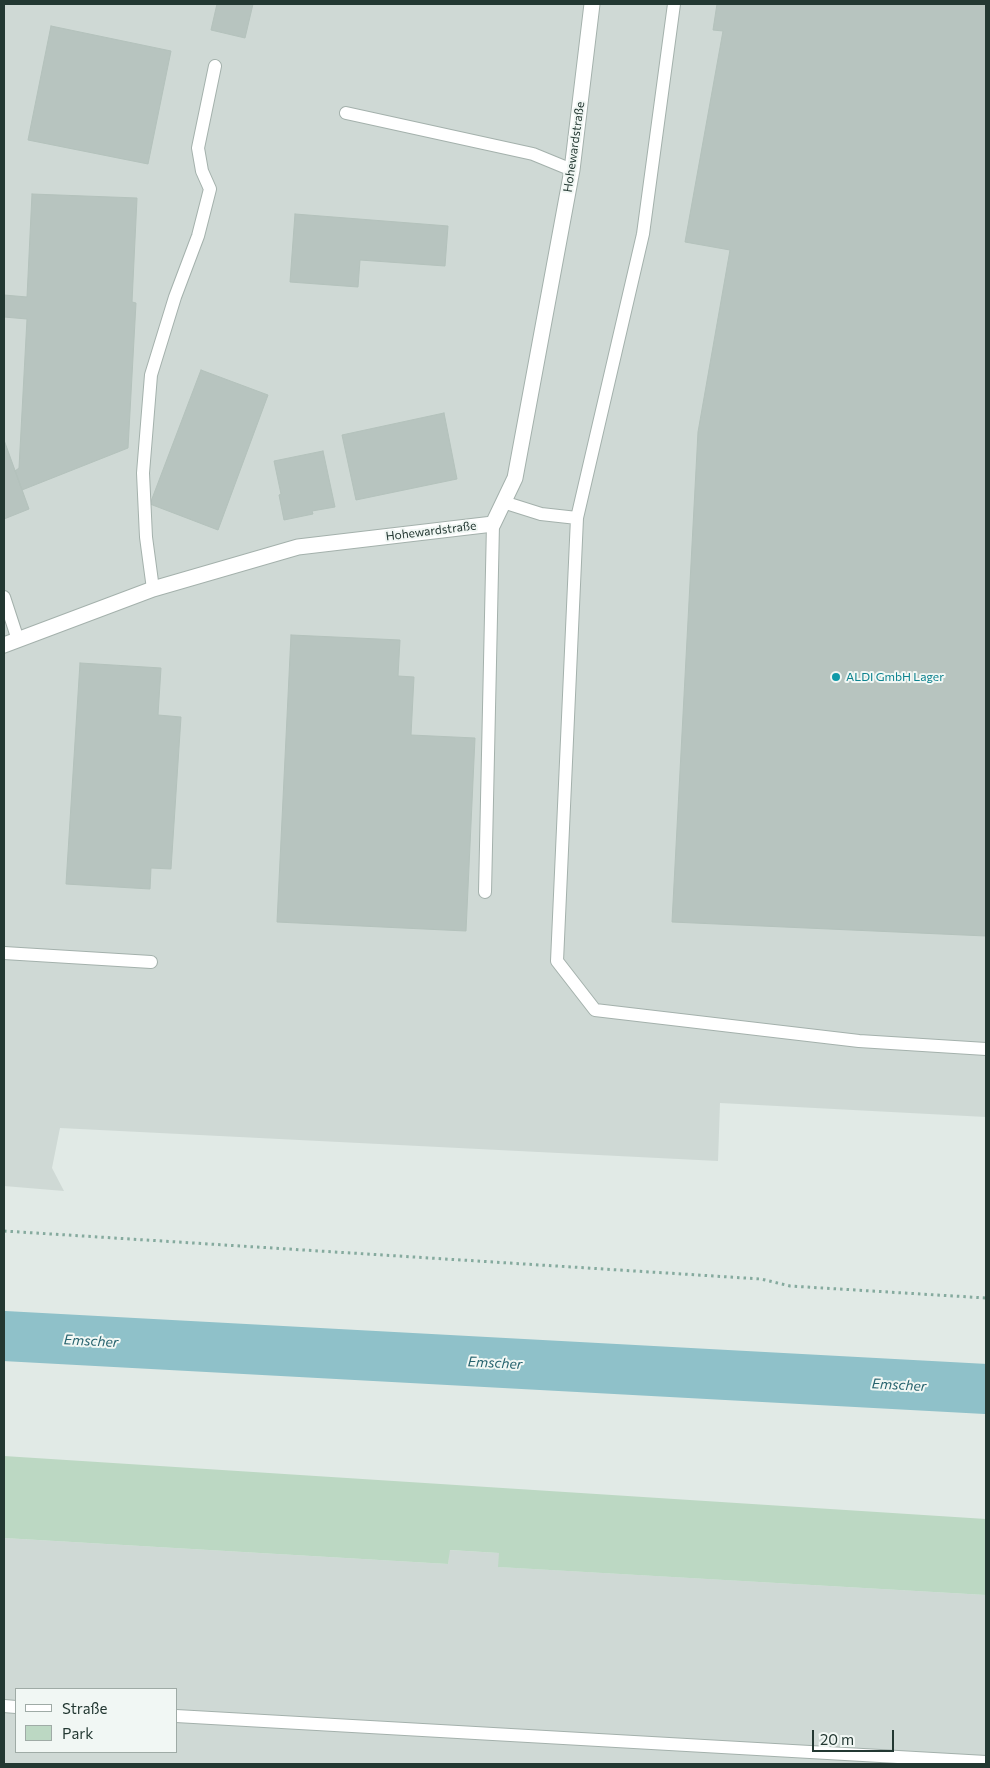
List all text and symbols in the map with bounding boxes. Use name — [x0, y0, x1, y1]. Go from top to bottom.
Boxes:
street label: Hohewardstraße — [561, 101, 587, 193]
street label: Hohewardstraße — [385, 518, 477, 544]
place label: ALDI GmbH Lager — [846, 670, 944, 684]
marker: ALDI GmbH Lager — [830, 671, 842, 683]
water label: Emscher — [63, 1331, 119, 1351]
water label: Emscher — [467, 1353, 523, 1373]
water label: Emscher — [871, 1375, 927, 1395]
legend — [15, 1688, 178, 1753]
text: Straße — [62, 1699, 108, 1717]
scale bar — [815, 1720, 898, 1752]
text: Park — [62, 1724, 93, 1742]
text: 20 m — [820, 1730, 854, 1748]

